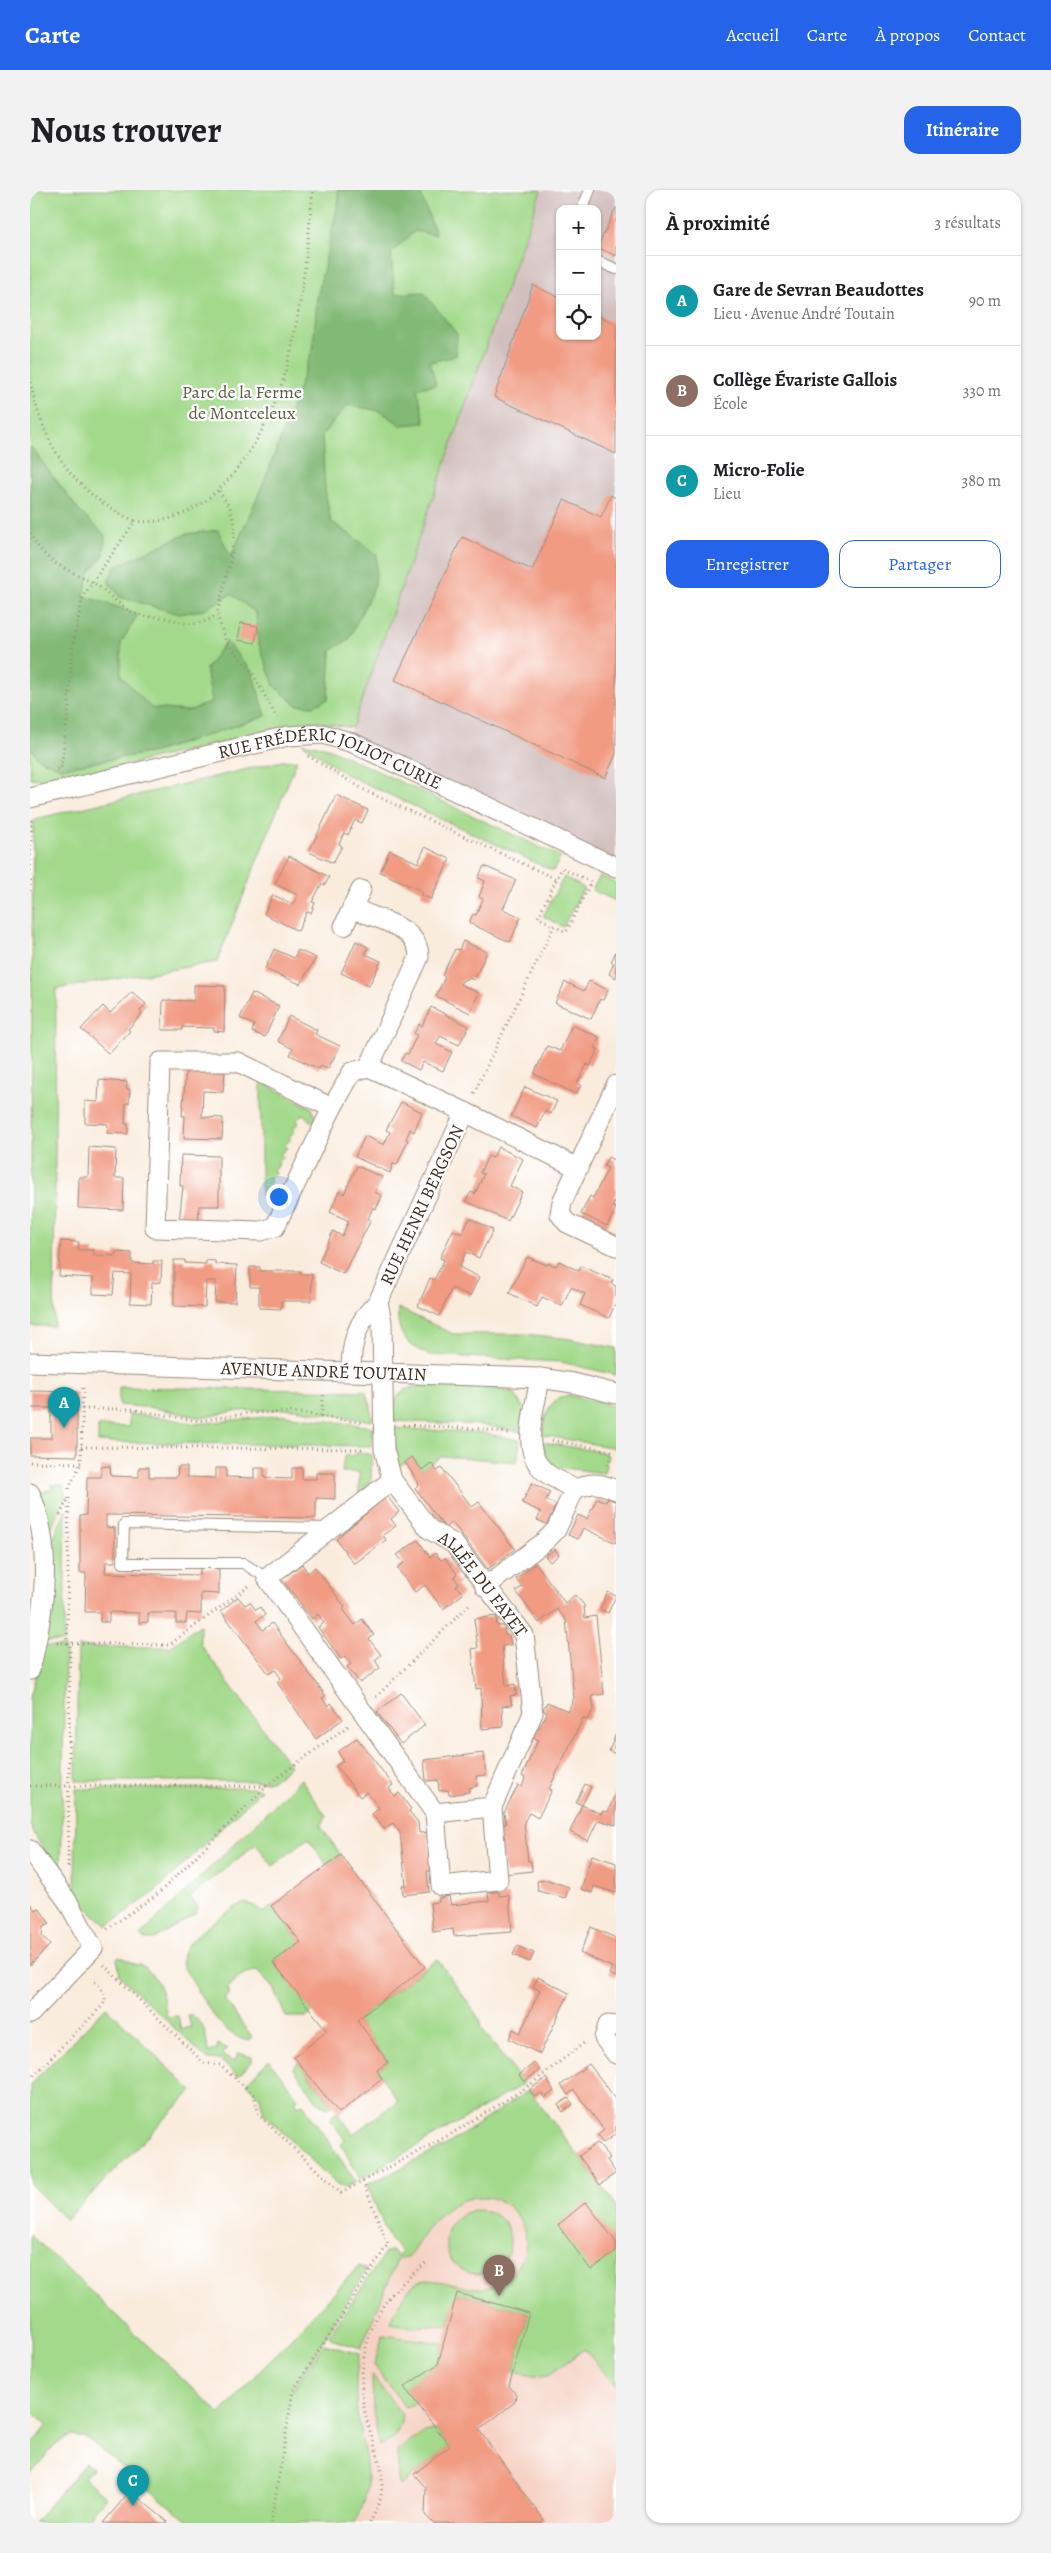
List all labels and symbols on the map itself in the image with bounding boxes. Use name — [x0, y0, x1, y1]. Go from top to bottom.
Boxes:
park label: Parc de la Ferme de Montceleux — [182, 380, 302, 425]
street label: RUE FRÉDÉRIC JOLIOT CURIE — [216, 722, 445, 795]
street label: RUE HENRI BERGSON — [374, 1121, 470, 1289]
your location — [266, 1184, 292, 1210]
street label: AVENUE ANDRÉ TOUTAIN — [220, 1356, 427, 1386]
pin: A — [48, 1387, 80, 1428]
street label: ALLÉE DU FAYET — [433, 1525, 533, 1642]
pin: B — [483, 2255, 515, 2296]
pin: C — [117, 2465, 149, 2506]

